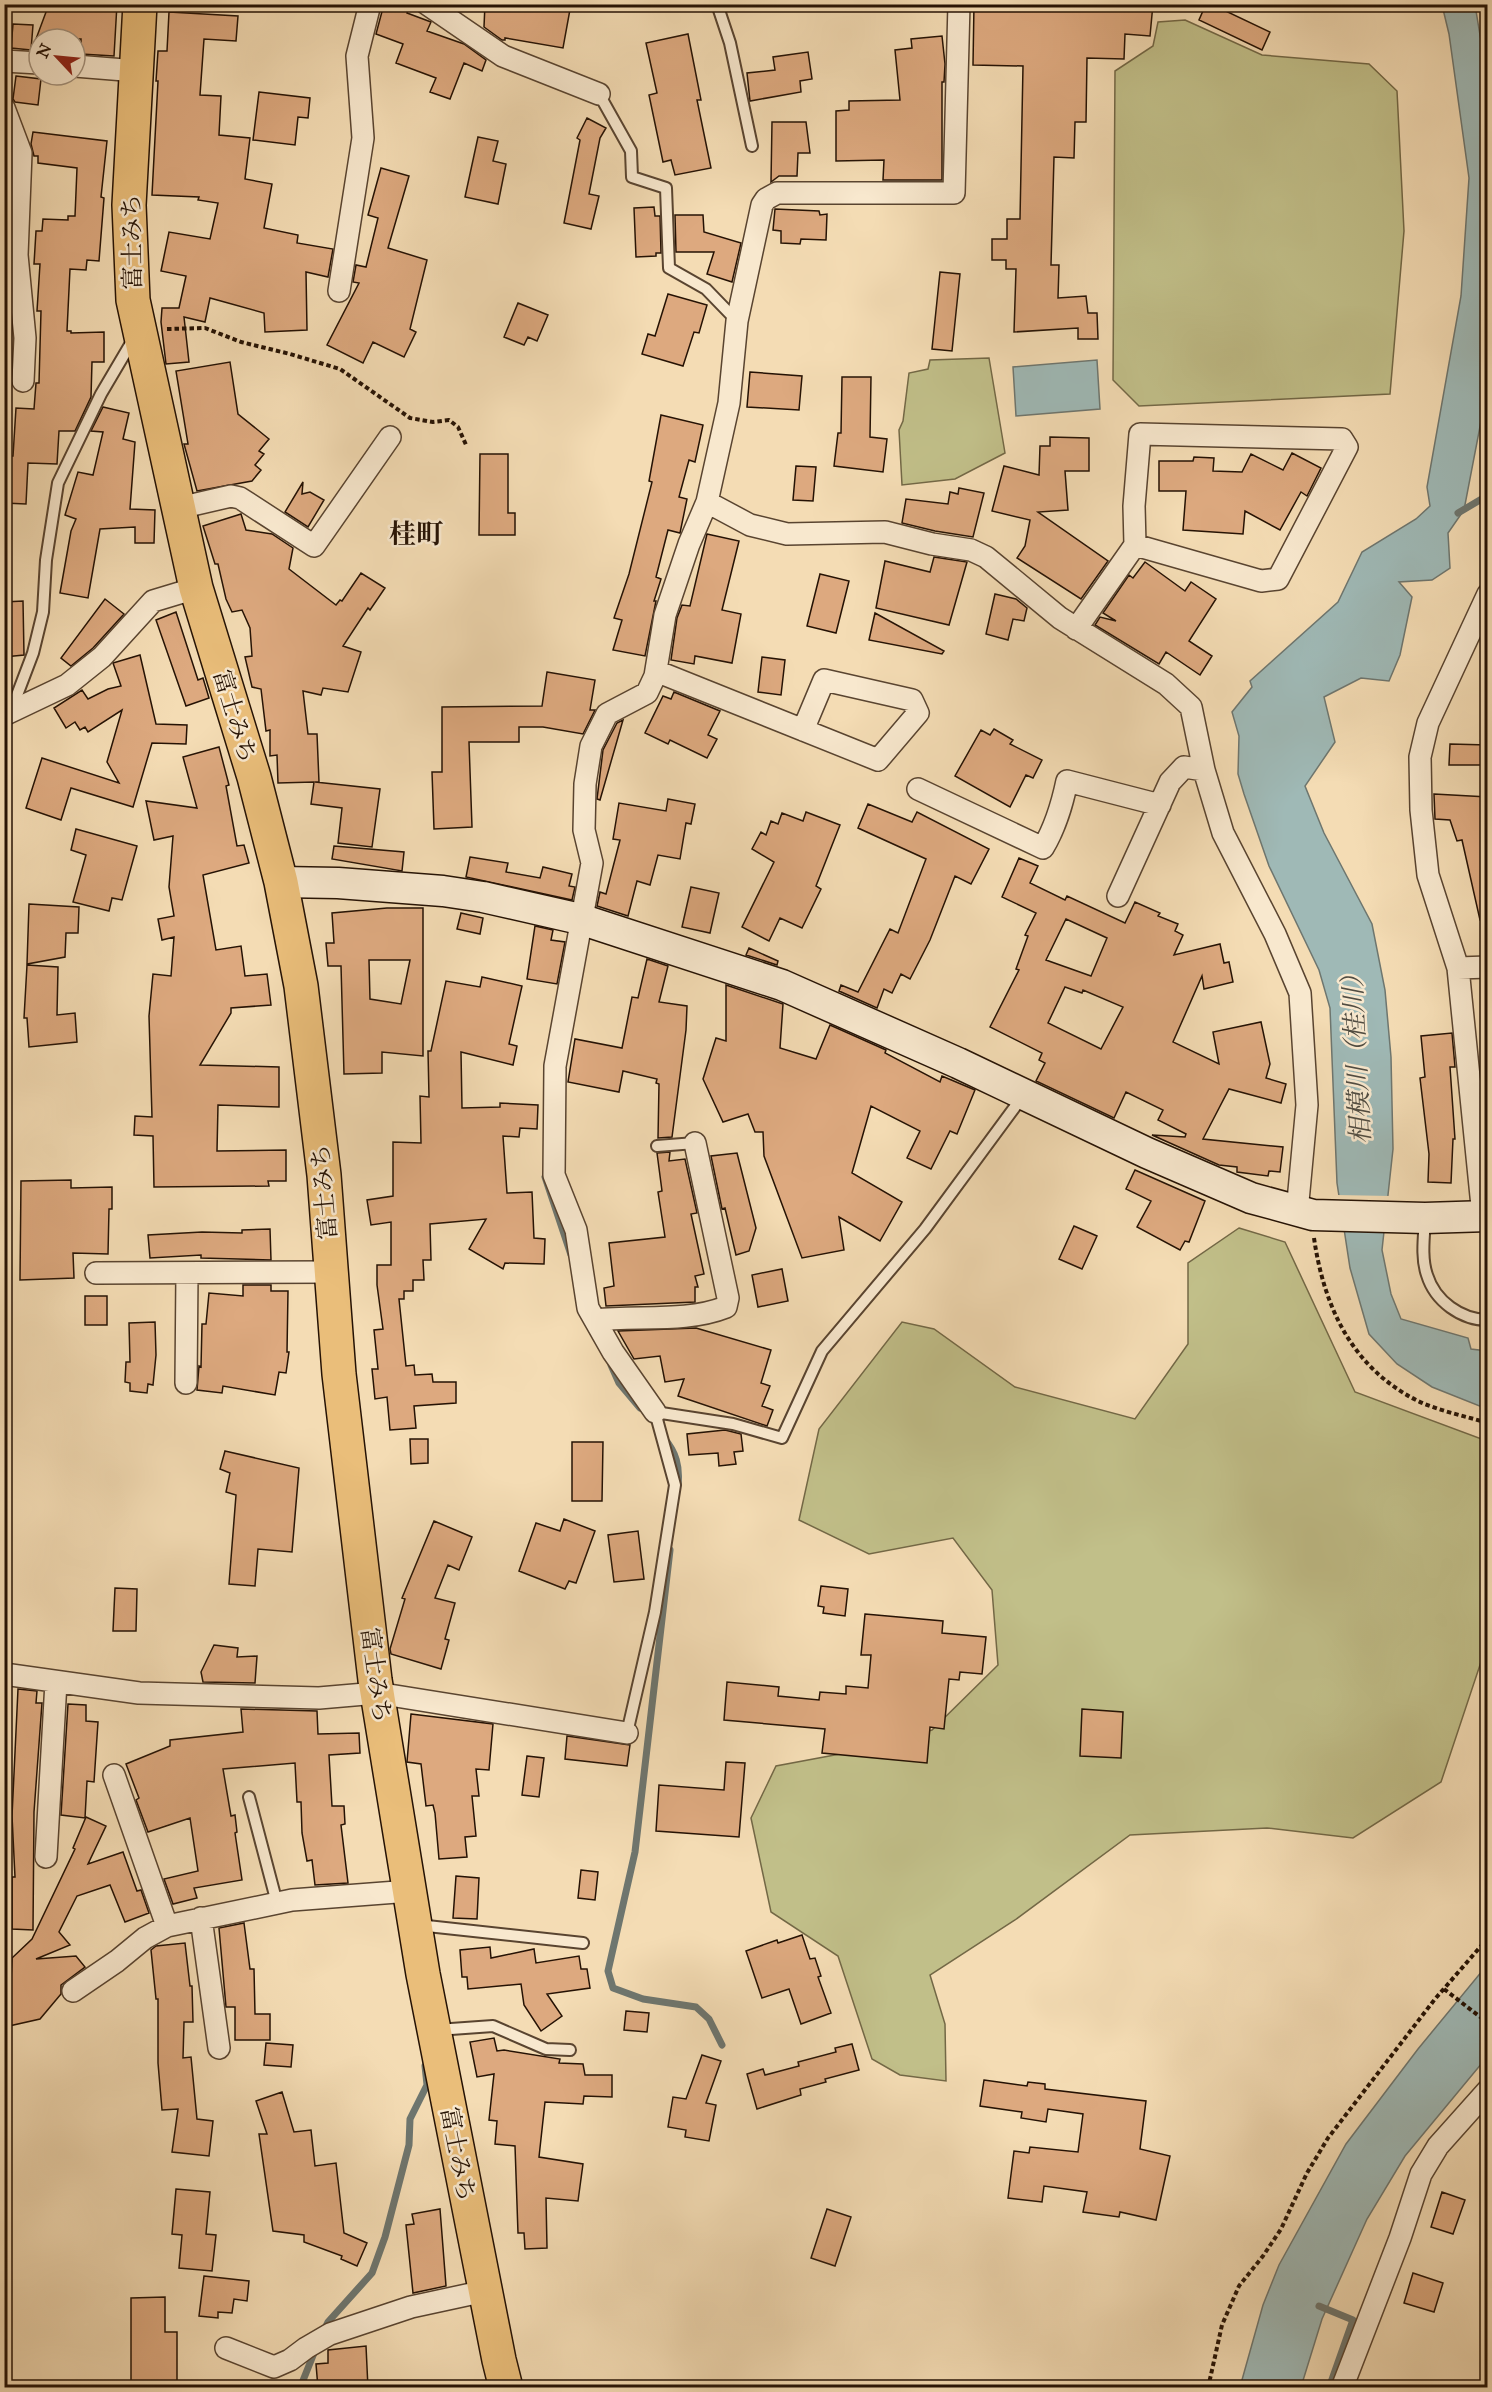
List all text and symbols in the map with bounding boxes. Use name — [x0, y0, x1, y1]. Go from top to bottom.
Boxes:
north arrow — [27, 27, 87, 87]
text: N — [32, 40, 56, 61]
street label: 富士みち — [116, 194, 148, 290]
district label: 桂町 — [389, 517, 443, 550]
street label: 富士みち — [207, 666, 263, 766]
water label: 相模川（桂川） — [1335, 961, 1377, 1145]
street label: 富士みち — [305, 1143, 343, 1241]
street label: 富士みち — [354, 1625, 398, 1725]
street label: 富士みち — [434, 2104, 482, 2204]

